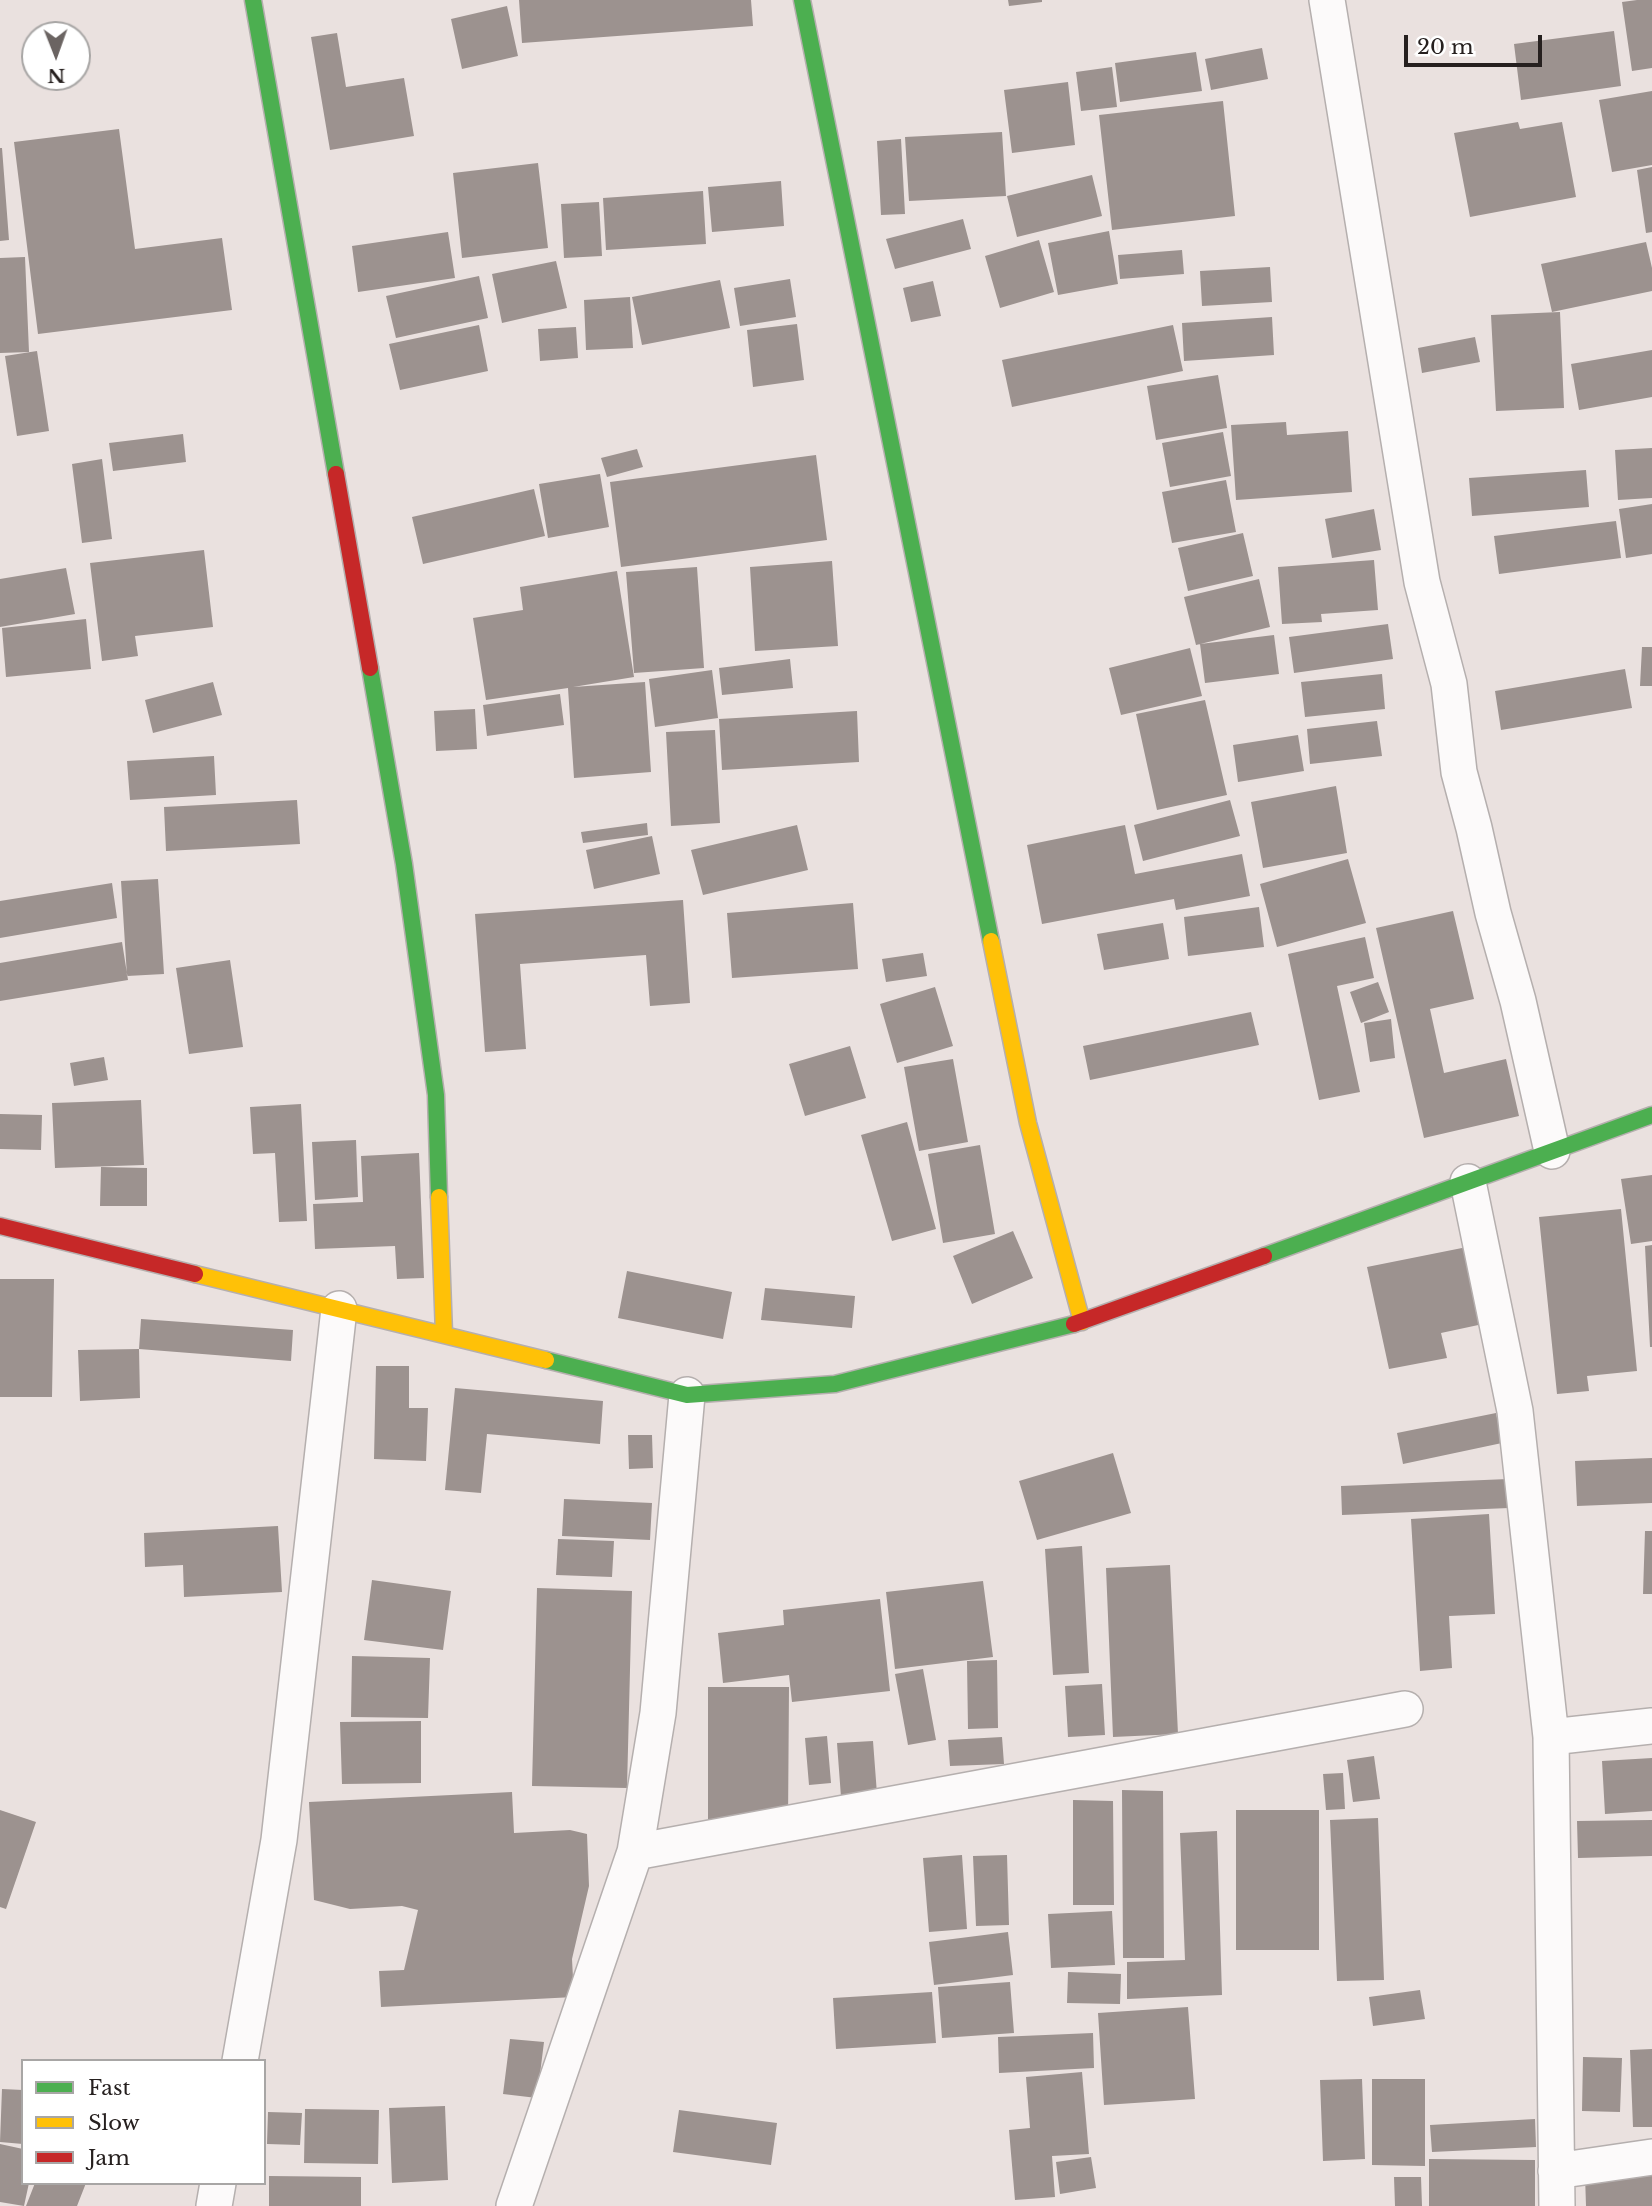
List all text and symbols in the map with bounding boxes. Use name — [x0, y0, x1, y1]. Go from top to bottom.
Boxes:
north arrow — [21, 21, 91, 91]
scale bar — [1407, 21, 1545, 65]
text: 20 m — [1417, 34, 1474, 60]
text: N — [47, 64, 65, 87]
legend — [21, 2059, 266, 2185]
text: Fast — [88, 2075, 130, 2101]
text: Slow — [88, 2110, 140, 2136]
text: Jam — [88, 2145, 130, 2171]

